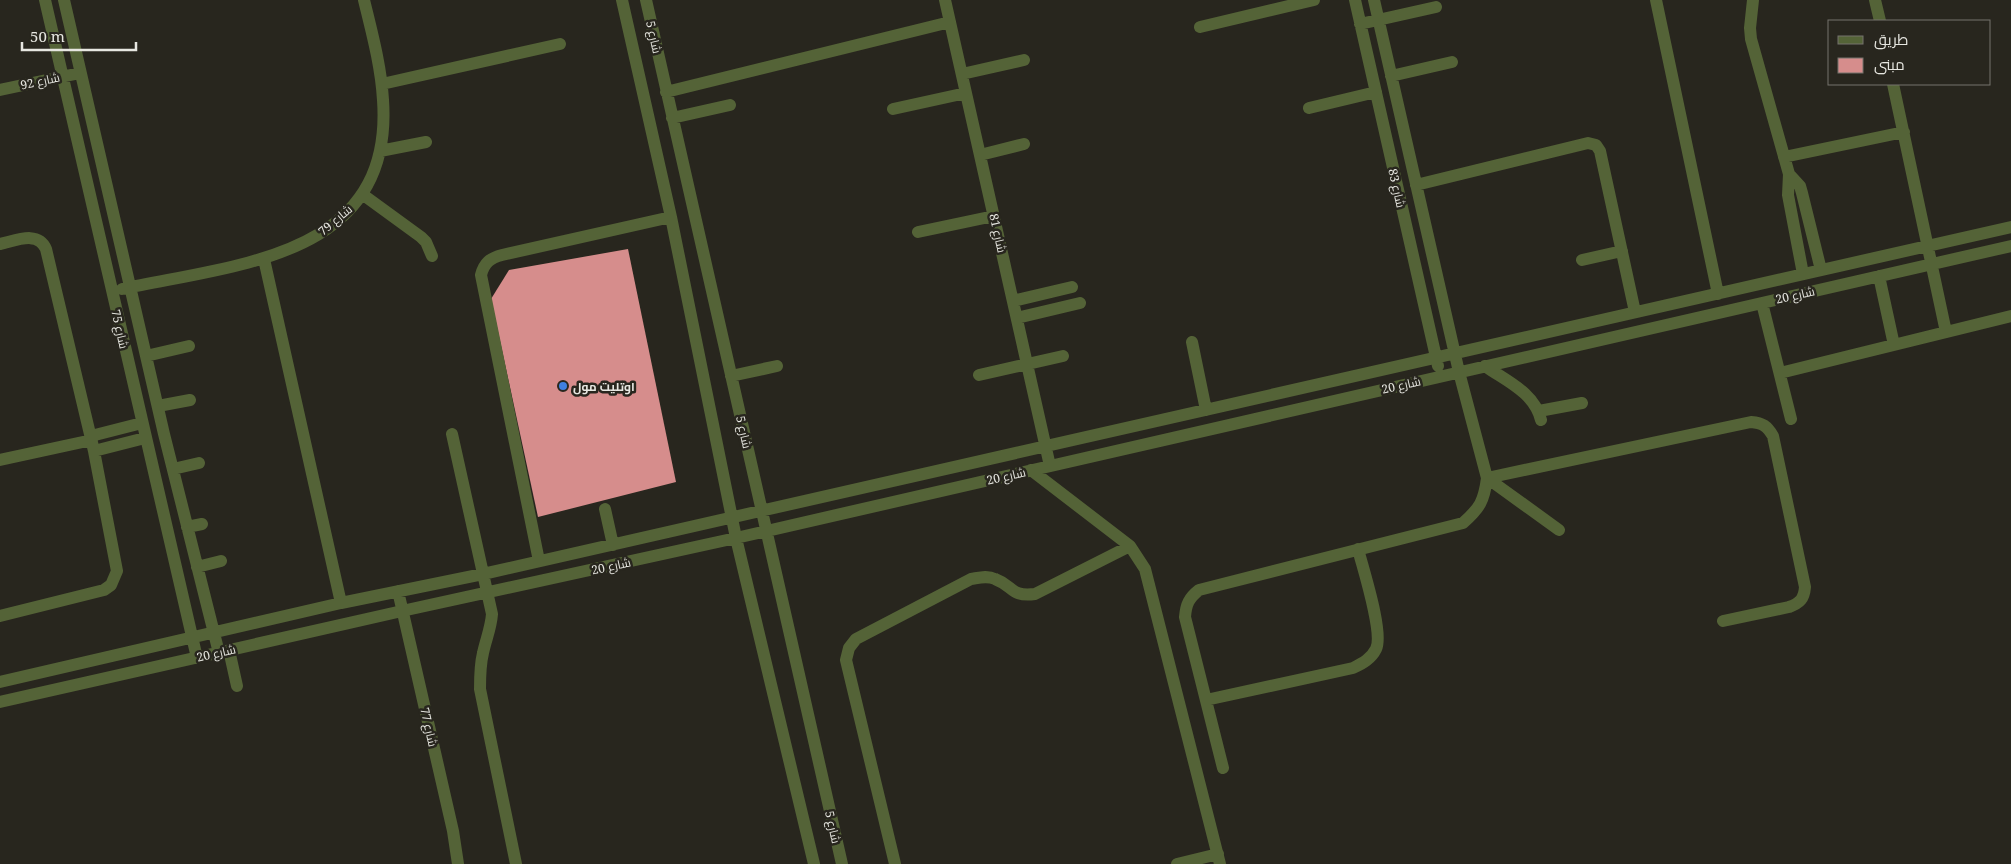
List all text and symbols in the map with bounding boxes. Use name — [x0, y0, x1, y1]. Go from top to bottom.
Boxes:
street label: شارع 5 — [642, 19, 666, 55]
scale bar — [22, 20, 136, 52]
legend — [1828, 20, 1991, 85]
text: 50 m — [30, 26, 65, 46]
text: طريق — [1874, 29, 1908, 50]
text: مبنى — [1874, 54, 1905, 75]
street label: شارع 92 — [19, 69, 61, 93]
street label: شارع 83 — [1384, 167, 1410, 209]
street label: شارع 79 — [314, 201, 356, 239]
street label: شارع 81 — [985, 212, 1011, 254]
street label: شارع 20 — [1774, 282, 1816, 308]
street label: شارع 75 — [107, 308, 133, 350]
street label: شارع 20 — [1380, 372, 1422, 398]
place label: اوتليت مول — [573, 378, 635, 395]
marker: اوتليت مول — [557, 380, 569, 392]
street label: شارع 5 — [732, 414, 756, 450]
street label: شارع 20 — [985, 463, 1027, 489]
street label: شارع 20 — [590, 554, 632, 578]
street label: شارع 20 — [195, 640, 237, 666]
street label: شارع 77 — [416, 706, 442, 748]
street label: شارع 5 — [821, 809, 845, 845]

